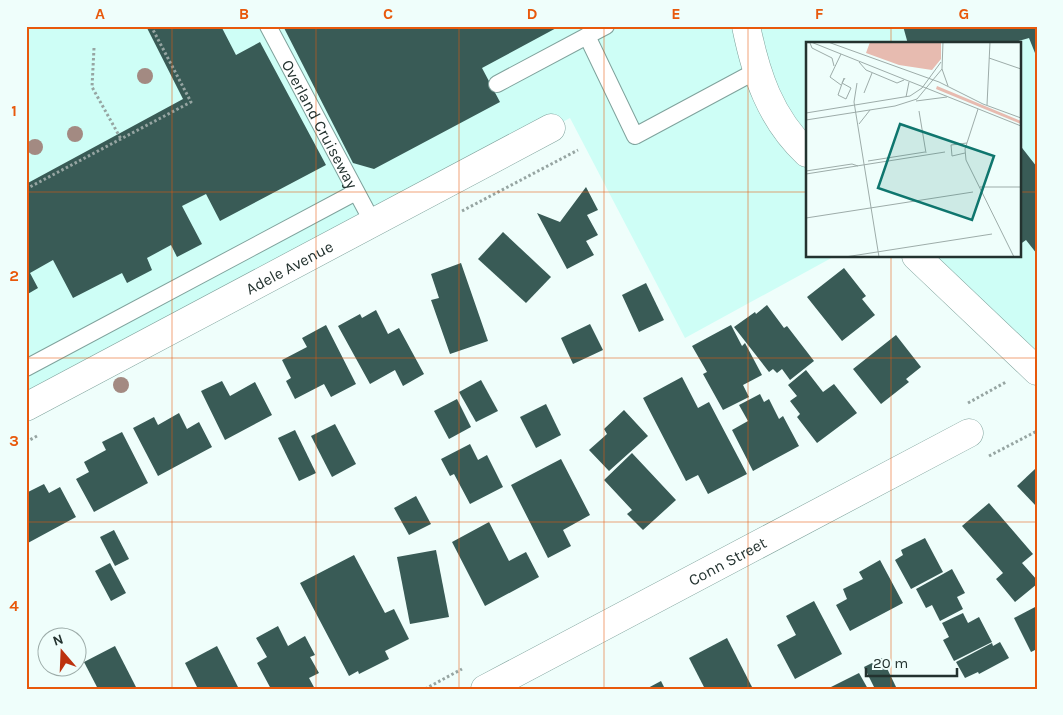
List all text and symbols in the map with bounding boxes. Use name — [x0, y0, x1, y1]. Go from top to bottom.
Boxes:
text: A — [95, 4, 105, 23]
text: B — [239, 4, 249, 23]
text: C — [383, 4, 393, 23]
text: D — [527, 4, 538, 23]
text: E — [671, 4, 681, 23]
text: F — [815, 4, 824, 23]
text: G — [959, 4, 969, 23]
inset map — [806, 42, 1020, 258]
street label: Overland Cruiseway — [278, 56, 363, 192]
text: 1 — [11, 101, 17, 120]
street label: Adele Avenue — [242, 236, 336, 298]
text: 2 — [9, 266, 19, 285]
text: 3 — [9, 431, 19, 450]
street label: Conn Street — [685, 532, 770, 589]
text: 4 — [9, 596, 19, 615]
north arrow — [38, 628, 88, 678]
text: N — [50, 631, 65, 650]
scale bar — [866, 645, 957, 677]
text: 20 m — [873, 654, 908, 672]

